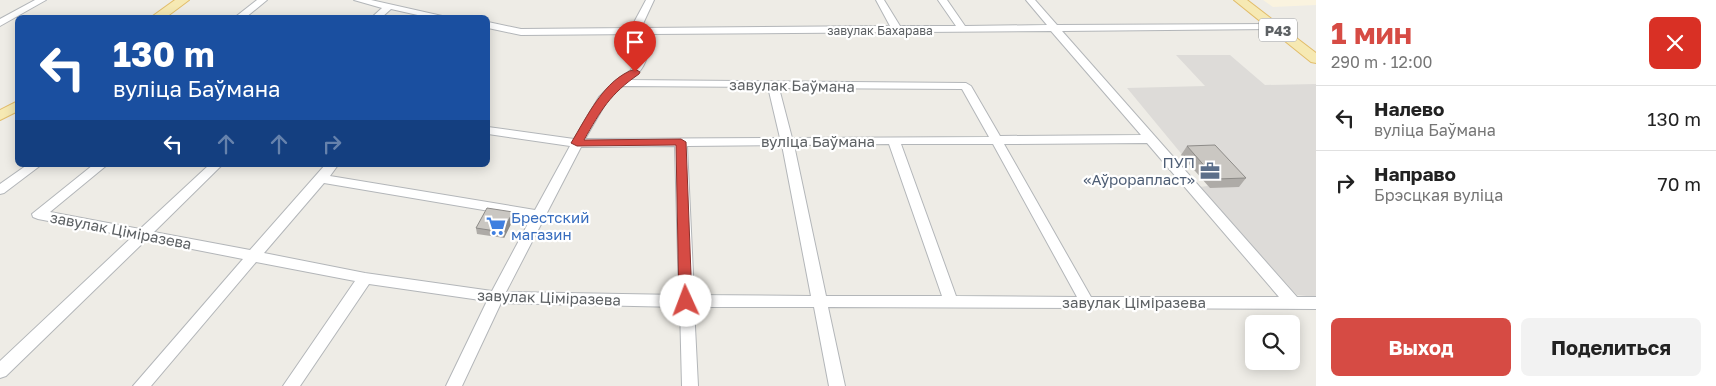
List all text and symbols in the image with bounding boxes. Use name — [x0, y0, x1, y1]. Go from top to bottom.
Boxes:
text: 1 мин — [1331, 15, 1412, 51]
button: close — [1649, 17, 1701, 69]
road number: Р43 — [1259, 18, 1297, 42]
pin — [614, 21, 656, 72]
street label: завулак Бахарава — [827, 23, 933, 38]
icon: arrive — [621, 28, 649, 56]
text: 130 m — [113, 33, 215, 75]
icon: left — [30, 35, 95, 100]
text: 290 m · 12:00 — [1331, 52, 1433, 72]
text: вуліца Баўмана — [113, 75, 281, 102]
street label: завулак Баўмана — [729, 75, 855, 95]
text: Налево — [1374, 97, 1444, 120]
icon: left — [1331, 104, 1359, 132]
text: 130 m — [1647, 107, 1701, 130]
text: вуліца Баўмана — [1374, 120, 1496, 140]
icon: left — [159, 130, 187, 158]
icon: ahead — [212, 130, 240, 158]
icon: ahead — [265, 130, 293, 158]
icon: right — [318, 130, 346, 158]
street label: вуліца Баўмана — [761, 132, 875, 150]
place label: ПУП «Аўрорапласт» — [1083, 153, 1195, 188]
office icon: ПУП «Аўрорапласт» — [1199, 160, 1221, 182]
text: Направо — [1374, 162, 1456, 185]
icon: right — [1331, 169, 1359, 197]
text: 70 m — [1658, 172, 1701, 195]
text: Брэсцкая вуліца — [1374, 185, 1503, 205]
street label: завулак Ціміразева — [49, 207, 193, 253]
place label: Брестский магазин — [511, 208, 589, 243]
supermarket icon: Брестский магазин — [485, 215, 507, 237]
position arrow — [659, 274, 711, 326]
street label: завулак Ціміразева — [477, 285, 621, 309]
street label: завулак Ціміразева — [1062, 293, 1206, 311]
map controls — [1245, 315, 1300, 370]
button: search — [1245, 315, 1300, 370]
button: Выход — [1331, 318, 1511, 376]
button: Поделиться — [1521, 318, 1701, 376]

